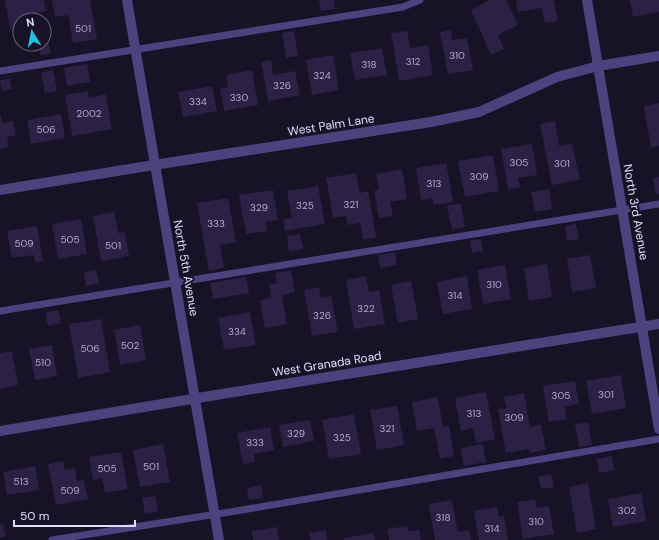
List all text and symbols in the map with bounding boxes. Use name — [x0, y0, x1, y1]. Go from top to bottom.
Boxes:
north arrow — [12, 12, 52, 52]
text: N — [25, 15, 35, 30]
house number: 501 — [75, 22, 91, 35]
house number: 310 — [449, 49, 465, 62]
house number: 312 — [406, 55, 421, 68]
house number: 318 — [362, 58, 376, 71]
house number: 324 — [313, 69, 331, 82]
house number: 326 — [273, 79, 291, 92]
house number: 330 — [230, 91, 248, 104]
house number: 334 — [189, 95, 207, 108]
house number: 2002 — [77, 107, 102, 120]
street label: West Palm Lane — [286, 110, 376, 140]
house number: 506 — [36, 123, 56, 136]
house number: 305 — [510, 156, 528, 169]
house number: 301 — [554, 157, 570, 170]
street label: North 3rd Avenue — [620, 163, 652, 262]
house number: 309 — [469, 170, 489, 183]
house number: 313 — [427, 177, 441, 190]
house number: 321 — [344, 198, 358, 211]
house number: 325 — [296, 199, 314, 212]
house number: 329 — [250, 201, 268, 214]
house number: 333 — [207, 217, 225, 230]
street label: North 5th Avenue — [170, 219, 202, 318]
house number: 505 — [60, 233, 80, 246]
house number: 509 — [14, 237, 34, 250]
house number: 501 — [105, 239, 121, 252]
house number: 310 — [486, 278, 502, 291]
house number: 314 — [448, 289, 462, 302]
house number: 322 — [357, 302, 375, 315]
house number: 326 — [313, 309, 331, 322]
house number: 334 — [228, 325, 246, 338]
house number: 502 — [121, 339, 140, 352]
house number: 506 — [80, 342, 100, 355]
street label: West Granada Road — [271, 347, 383, 381]
house number: 510 — [35, 356, 51, 369]
house number: 301 — [598, 388, 614, 401]
house number: 305 — [552, 389, 570, 402]
house number: 313 — [467, 407, 481, 420]
house number: 309 — [504, 411, 524, 424]
house number: 321 — [380, 422, 394, 435]
house number: 329 — [287, 427, 305, 440]
house number: 325 — [333, 431, 351, 444]
house number: 333 — [246, 436, 264, 449]
house number: 501 — [143, 460, 159, 473]
house number: 505 — [97, 462, 117, 475]
house number: 513 — [13, 475, 29, 488]
house number: 509 — [60, 484, 80, 497]
scale bar — [14, 502, 135, 528]
house number: 302 — [618, 504, 636, 517]
text: 50 m — [20, 508, 49, 524]
house number: 318 — [436, 511, 450, 524]
house number: 310 — [528, 515, 544, 528]
house number: 314 — [485, 522, 499, 535]

